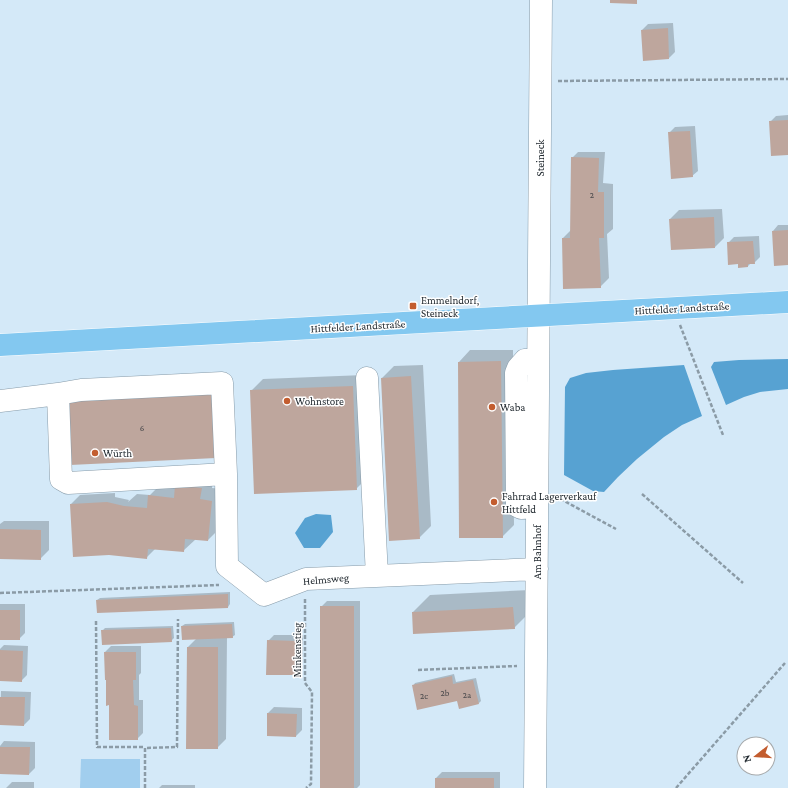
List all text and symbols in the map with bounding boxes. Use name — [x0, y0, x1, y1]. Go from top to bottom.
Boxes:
street label: Steineck — [534, 139, 546, 176]
house number: 2 — [590, 190, 594, 200]
place label: Emmelndorf, Steineck — [421, 294, 479, 319]
street label: Hittfelder Landstraße — [634, 300, 730, 316]
marker: Emmelndorf, Steineck — [408, 301, 418, 311]
street label: Hittfelder Landstraße — [310, 318, 406, 334]
place label: Wohnstore — [295, 395, 344, 407]
marker: Wohnstore — [282, 396, 292, 406]
place label: Waba — [500, 401, 525, 413]
marker: Waba — [487, 402, 497, 412]
house number: 6 — [140, 423, 145, 433]
place label: Würth — [103, 447, 132, 459]
marker: Würth — [90, 448, 100, 458]
place label: Fahrrad Lagerverkauf Hittfeld — [502, 490, 597, 515]
marker: Fahrrad Lagerverkauf Hittfeld — [489, 497, 499, 507]
street label: Am Bahnhof — [531, 524, 543, 579]
street label: Helmsweg — [302, 571, 350, 588]
street label: Minkenstieg — [291, 622, 304, 677]
house number: 2b — [441, 688, 450, 698]
house number: 2a — [463, 690, 471, 700]
house number: 2c — [420, 691, 428, 701]
north arrow — [736, 736, 776, 776]
text: N — [739, 753, 753, 764]

